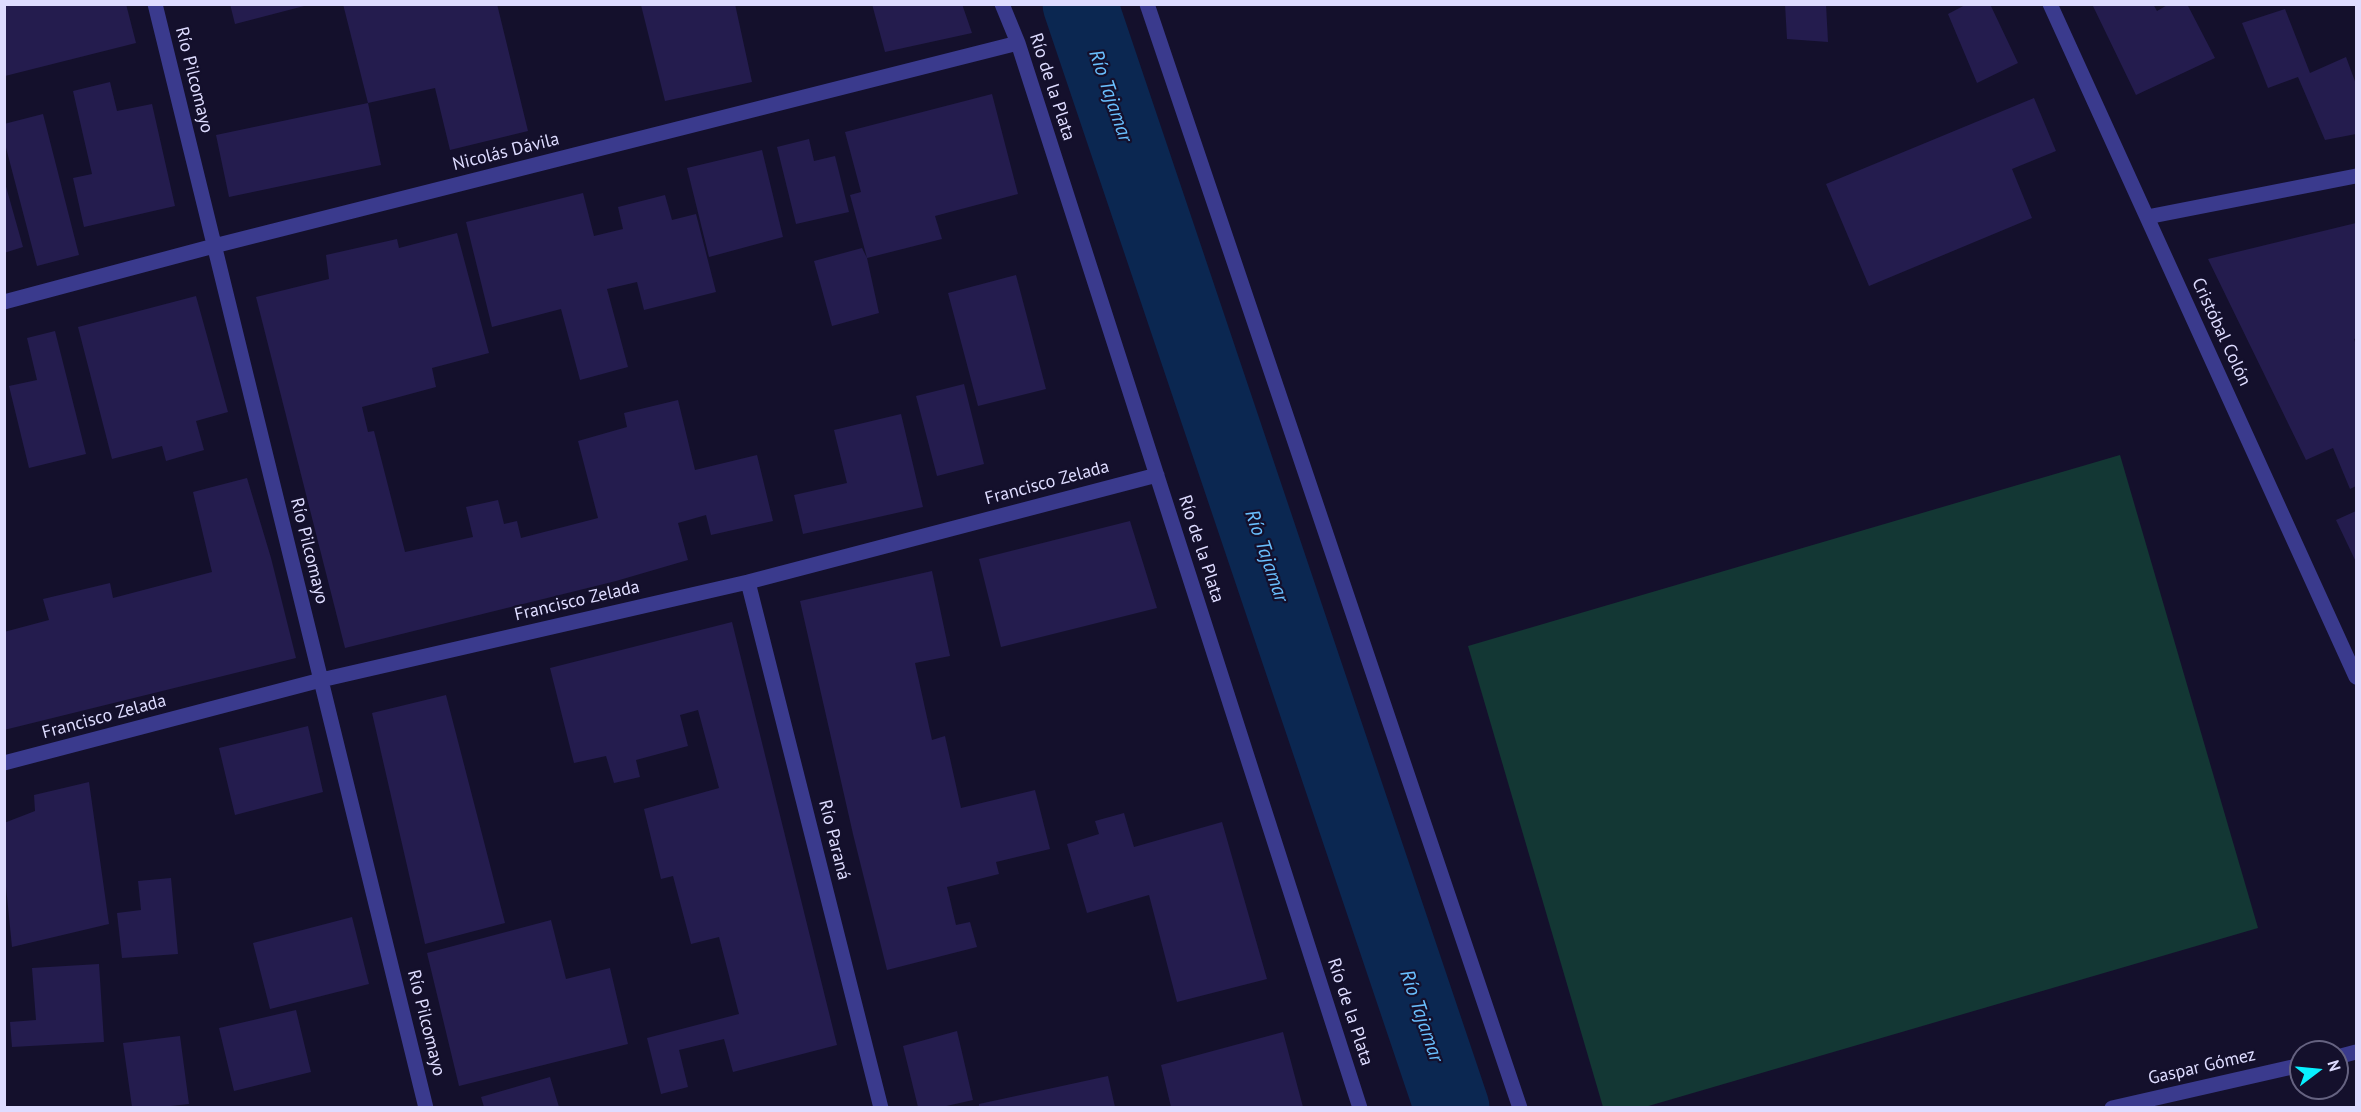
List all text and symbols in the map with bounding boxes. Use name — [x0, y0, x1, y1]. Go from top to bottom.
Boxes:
street label: Río Pilcomayo — [170, 25, 218, 135]
street label: Río de la Plata — [1024, 31, 1080, 143]
water label: Río Tajamar — [1083, 47, 1137, 145]
street label: Nicolás Dávila — [450, 128, 562, 176]
street label: Cristóbal Colón — [2187, 275, 2255, 389]
street label: Francisco Zelada — [983, 456, 1111, 510]
street label: Río de la Plata — [1173, 493, 1229, 605]
street label: Río Pilcomayo — [285, 496, 333, 606]
water label: Río Tajamar — [1239, 507, 1293, 605]
street label: Francisco Zelada — [512, 576, 642, 626]
street label: Francisco Zelada — [40, 690, 168, 744]
street label: Río Paraná — [814, 798, 854, 882]
street label: Río de la Plata — [1322, 956, 1378, 1068]
water label: Río Tajamar — [1394, 967, 1448, 1065]
street label: Río Pilcomayo — [402, 968, 450, 1078]
north arrow — [2289, 1040, 2349, 1100]
street label: Gaspar Gómez — [2146, 1044, 2258, 1090]
text: N — [2323, 1058, 2345, 1073]

